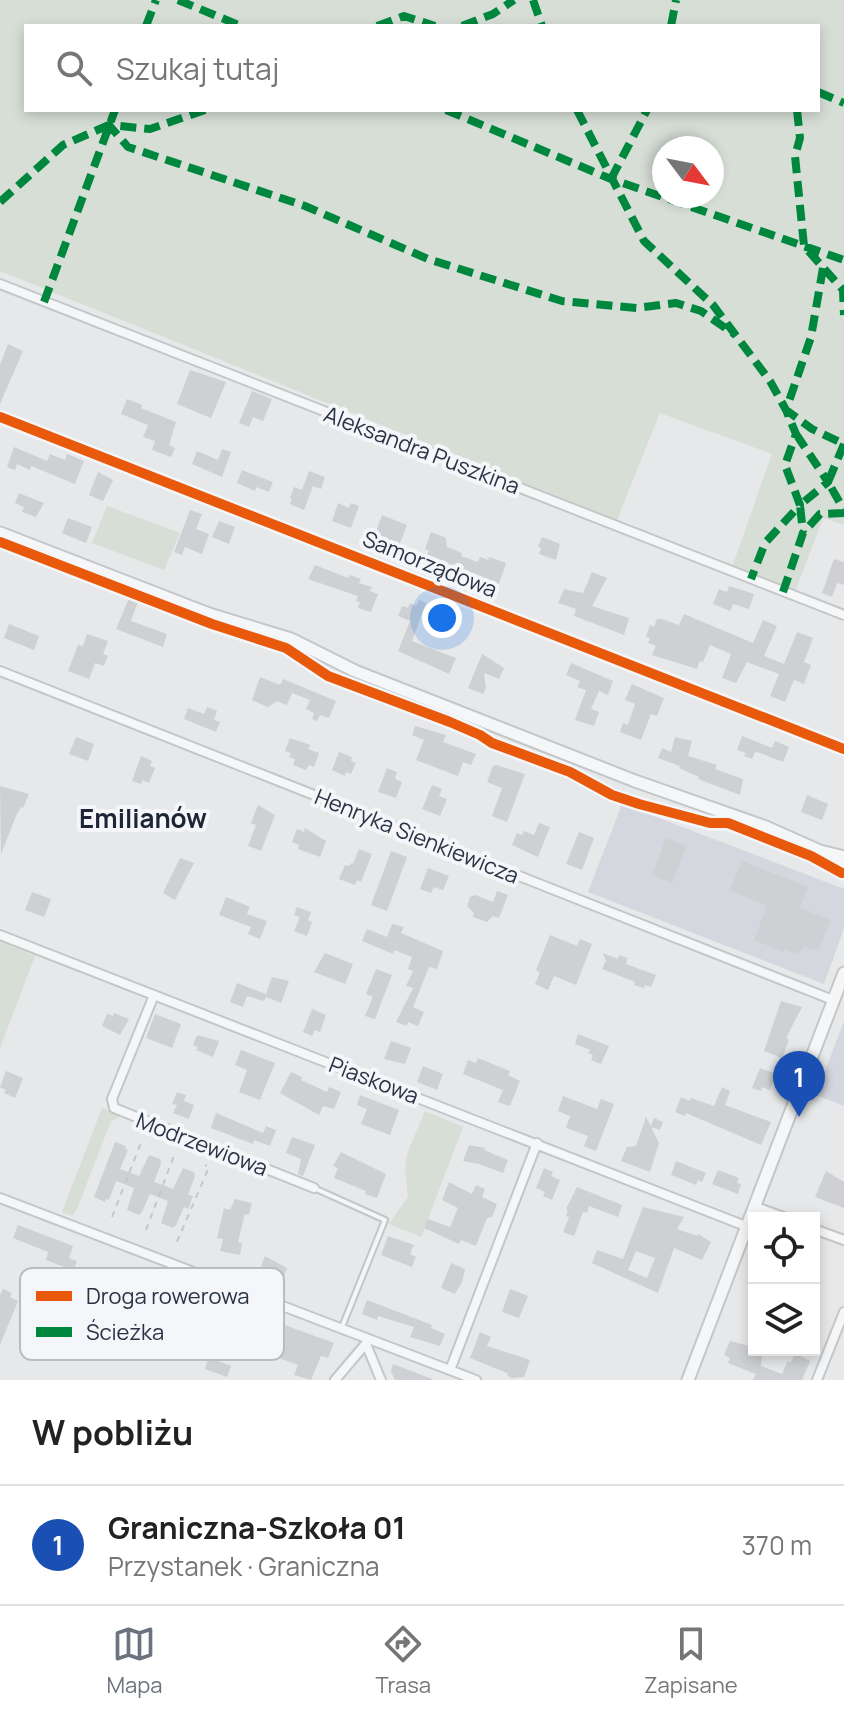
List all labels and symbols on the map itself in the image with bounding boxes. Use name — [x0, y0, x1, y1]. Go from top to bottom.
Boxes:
north arrow — [652, 136, 724, 208]
street label: Aleksandra Puszkina — [320, 399, 524, 501]
street label: Samorządowa — [358, 523, 502, 605]
your location — [422, 598, 462, 638]
street label: Henryka Sienkiewicza — [310, 781, 524, 891]
district label: Emilianów — [79, 800, 207, 836]
street label: Piaskowa — [325, 1049, 423, 1111]
pin: 1 — [773, 1051, 825, 1117]
street label: Modrzewiowa — [132, 1105, 272, 1183]
legend — [20, 1268, 284, 1360]
text: Droga rowerowa — [86, 1281, 249, 1311]
text: Ścieżka — [86, 1317, 164, 1347]

